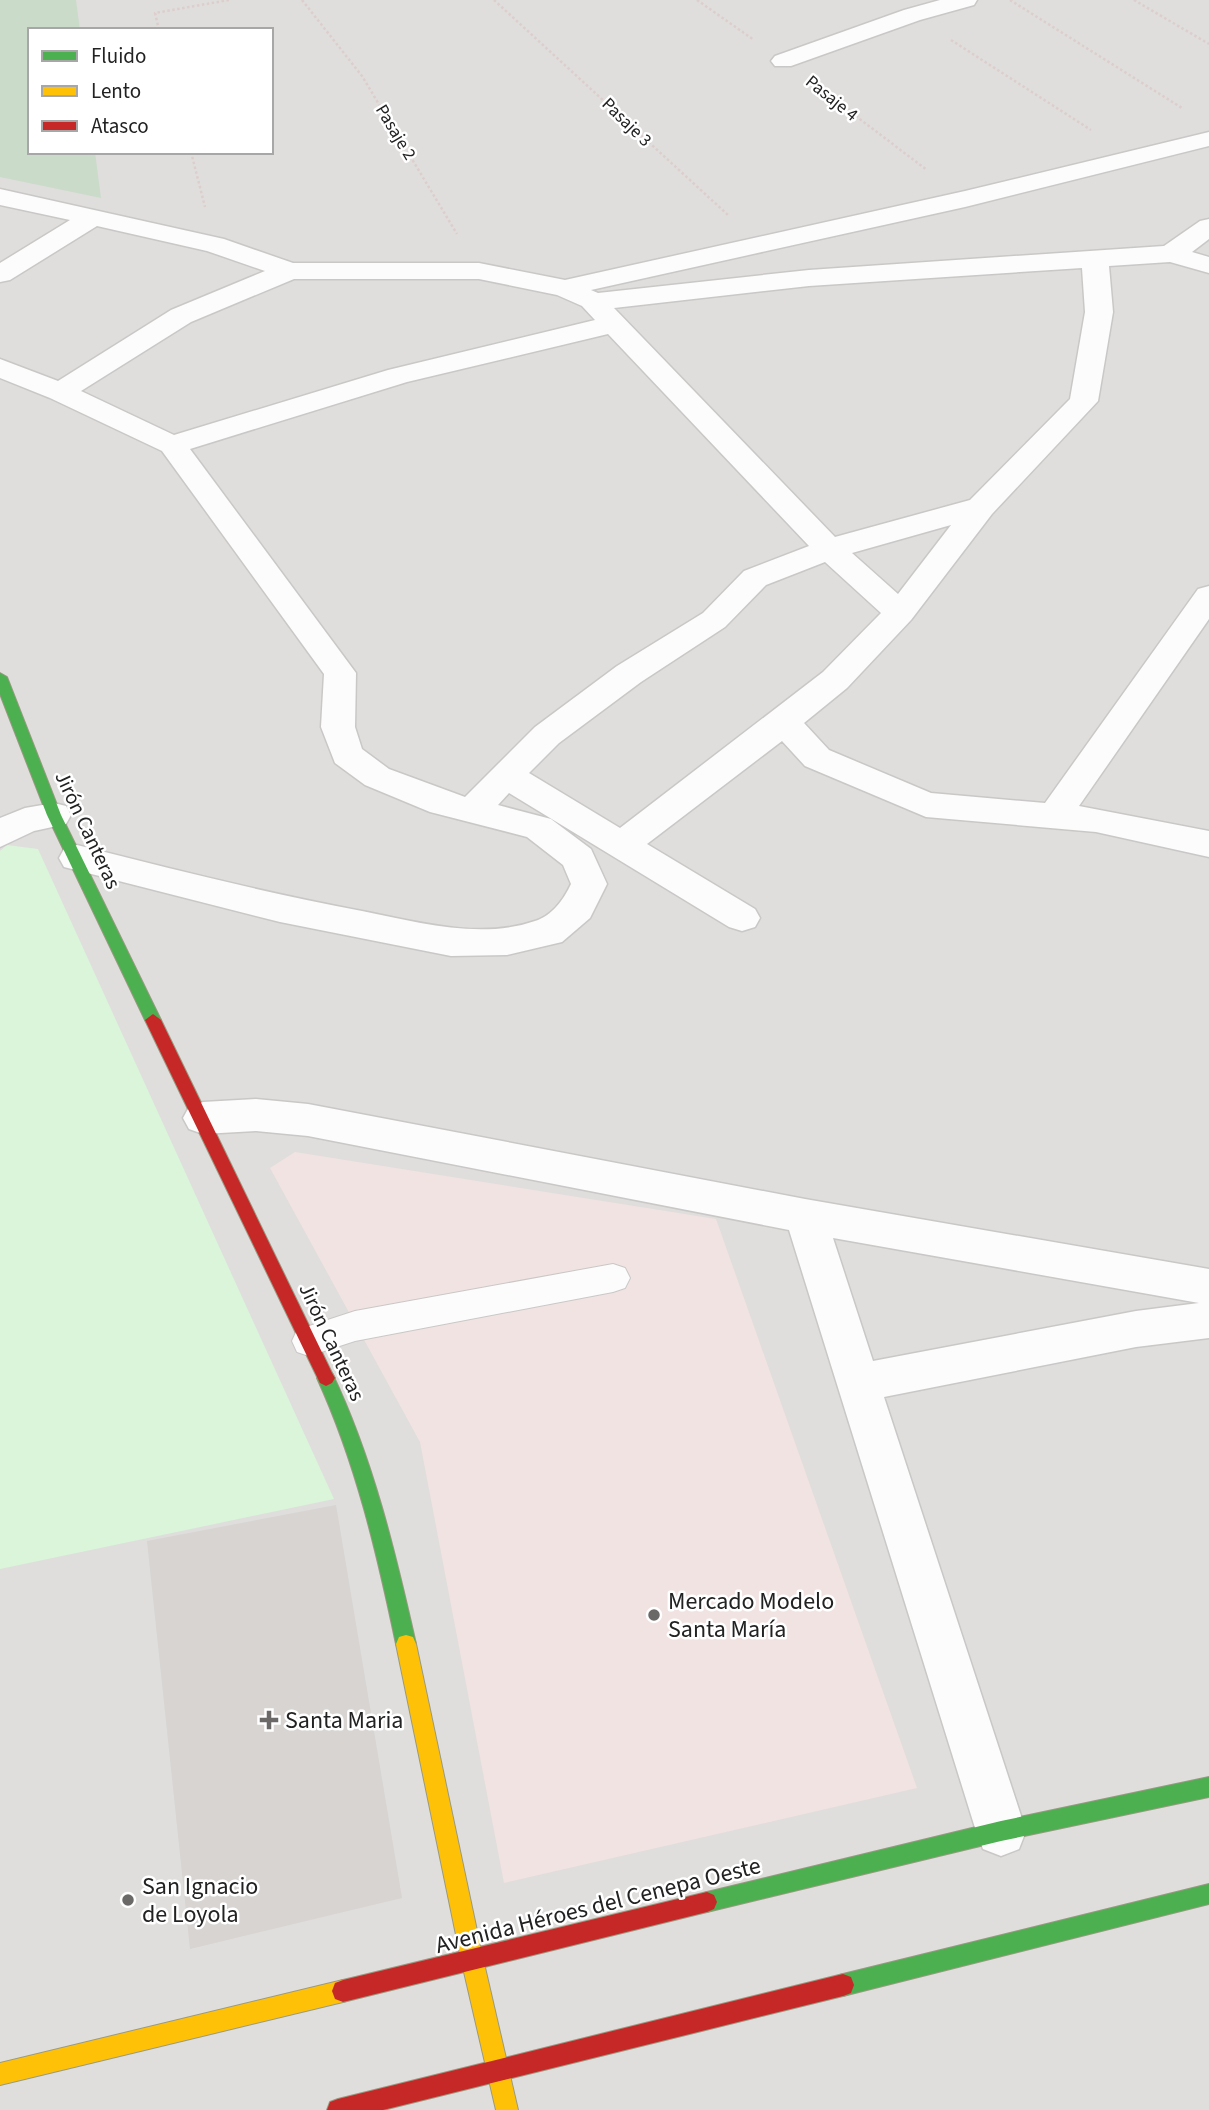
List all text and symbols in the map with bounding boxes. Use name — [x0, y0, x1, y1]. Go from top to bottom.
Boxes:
legend — [28, 28, 273, 154]
text: Fluido — [91, 41, 146, 71]
street label: Pasaje 4 — [800, 69, 863, 127]
text: Lento — [91, 76, 141, 106]
street label: Pasaje 3 — [596, 92, 657, 153]
street label: Pasaje 2 — [369, 100, 422, 165]
text: Atasco — [91, 111, 149, 141]
street label: Jirón Canteras — [48, 766, 128, 894]
street label: Jirón Canteras — [292, 1278, 372, 1406]
place label: Mercado Modelo Santa María — [668, 1584, 834, 1647]
marker: Mercado Modelo Santa María — [646, 1607, 662, 1623]
place label: Santa Maria — [285, 1703, 403, 1738]
marker: Santa Maria — [259, 1710, 279, 1730]
street label: Avenida Héroes del Cenepa Oeste — [432, 1848, 765, 1963]
place label: San Ignacio de Loyola — [142, 1869, 258, 1932]
marker: San Ignacio de Loyola — [120, 1892, 136, 1908]

